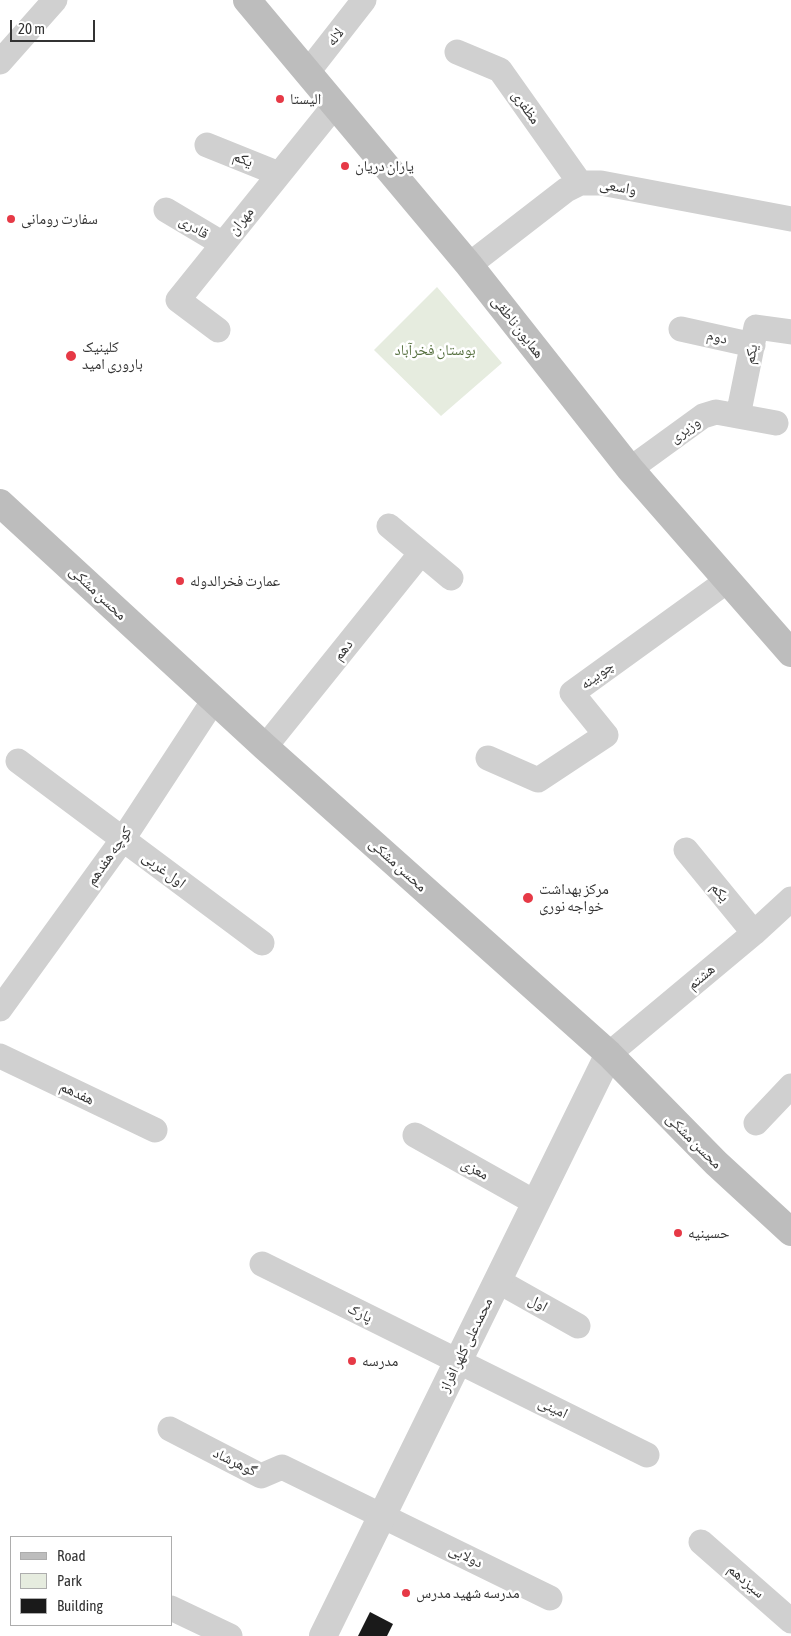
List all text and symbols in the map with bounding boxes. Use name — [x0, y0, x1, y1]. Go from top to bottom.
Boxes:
scale bar — [12, 10, 98, 42]
text: 20 m — [18, 20, 45, 37]
street label: لاله — [322, 24, 348, 50]
street label: مظفری — [508, 87, 544, 127]
place label: الیستا — [290, 90, 321, 108]
marker: الیستا — [274, 93, 286, 105]
street label: یکم — [230, 147, 256, 171]
place label: یاران دریان — [355, 157, 414, 175]
marker: یاران دریان — [339, 160, 351, 172]
street label: واسعی — [598, 175, 638, 199]
street label: مهران — [224, 203, 258, 239]
place label: سفارت رومانی — [21, 210, 98, 228]
street label: قادری — [176, 211, 212, 243]
marker: سفارت رومانی — [5, 213, 17, 225]
street label: همایون ناطقی — [488, 292, 548, 362]
street label: دوم — [705, 326, 729, 348]
place label: کلینیک باروری امید — [82, 338, 143, 373]
park label: بوستان فخرآباد — [394, 341, 476, 359]
street label: یکم — [740, 342, 762, 366]
marker: کلینیک باروری امید — [64, 349, 78, 363]
street label: وزیری — [666, 413, 704, 447]
street label: محسن مشکی — [66, 562, 130, 624]
place label: عمارت فخرالدوله — [190, 572, 280, 590]
marker: عمارت فخرالدوله — [174, 575, 186, 587]
street label: دهم — [329, 636, 357, 664]
street label: چوبینه — [577, 657, 617, 693]
street label: کوچه هفدهم — [82, 823, 136, 889]
street label: محسن مشکی — [365, 834, 431, 896]
street label: اول غربی — [139, 848, 189, 892]
street label: یکم — [707, 879, 733, 905]
place label: مرکز بهداشت خواجه نوری — [539, 880, 609, 915]
marker: مرکز بهداشت خواجه نوری — [521, 891, 535, 905]
street label: هشتم — [683, 960, 719, 994]
street label: هفدهم — [57, 1077, 97, 1109]
street label: محسن مشکی — [662, 1109, 726, 1173]
street label: معزی — [458, 1154, 492, 1184]
place label: حسینیه — [688, 1224, 729, 1242]
marker: حسینیه — [672, 1227, 684, 1239]
street label: اول — [525, 1290, 551, 1316]
street label: محمدعلی کلهر افراز — [435, 1295, 497, 1395]
street label: پارک — [345, 1299, 375, 1327]
place label: مدرسه — [362, 1352, 398, 1370]
marker: مدرسه — [346, 1355, 358, 1367]
street label: امینی — [535, 1393, 571, 1423]
street label: گوهرشاد — [210, 1444, 260, 1480]
legend — [10, 1536, 172, 1626]
street label: دولابی — [446, 1540, 486, 1572]
text: Road — [57, 1547, 86, 1564]
street label: سیزدهم — [724, 1560, 768, 1602]
text: Park — [57, 1572, 82, 1589]
place label: مدرسه شهید مدرس — [416, 1584, 520, 1602]
marker: مدرسه شهید مدرس — [400, 1587, 412, 1599]
text: Building — [57, 1597, 103, 1614]

